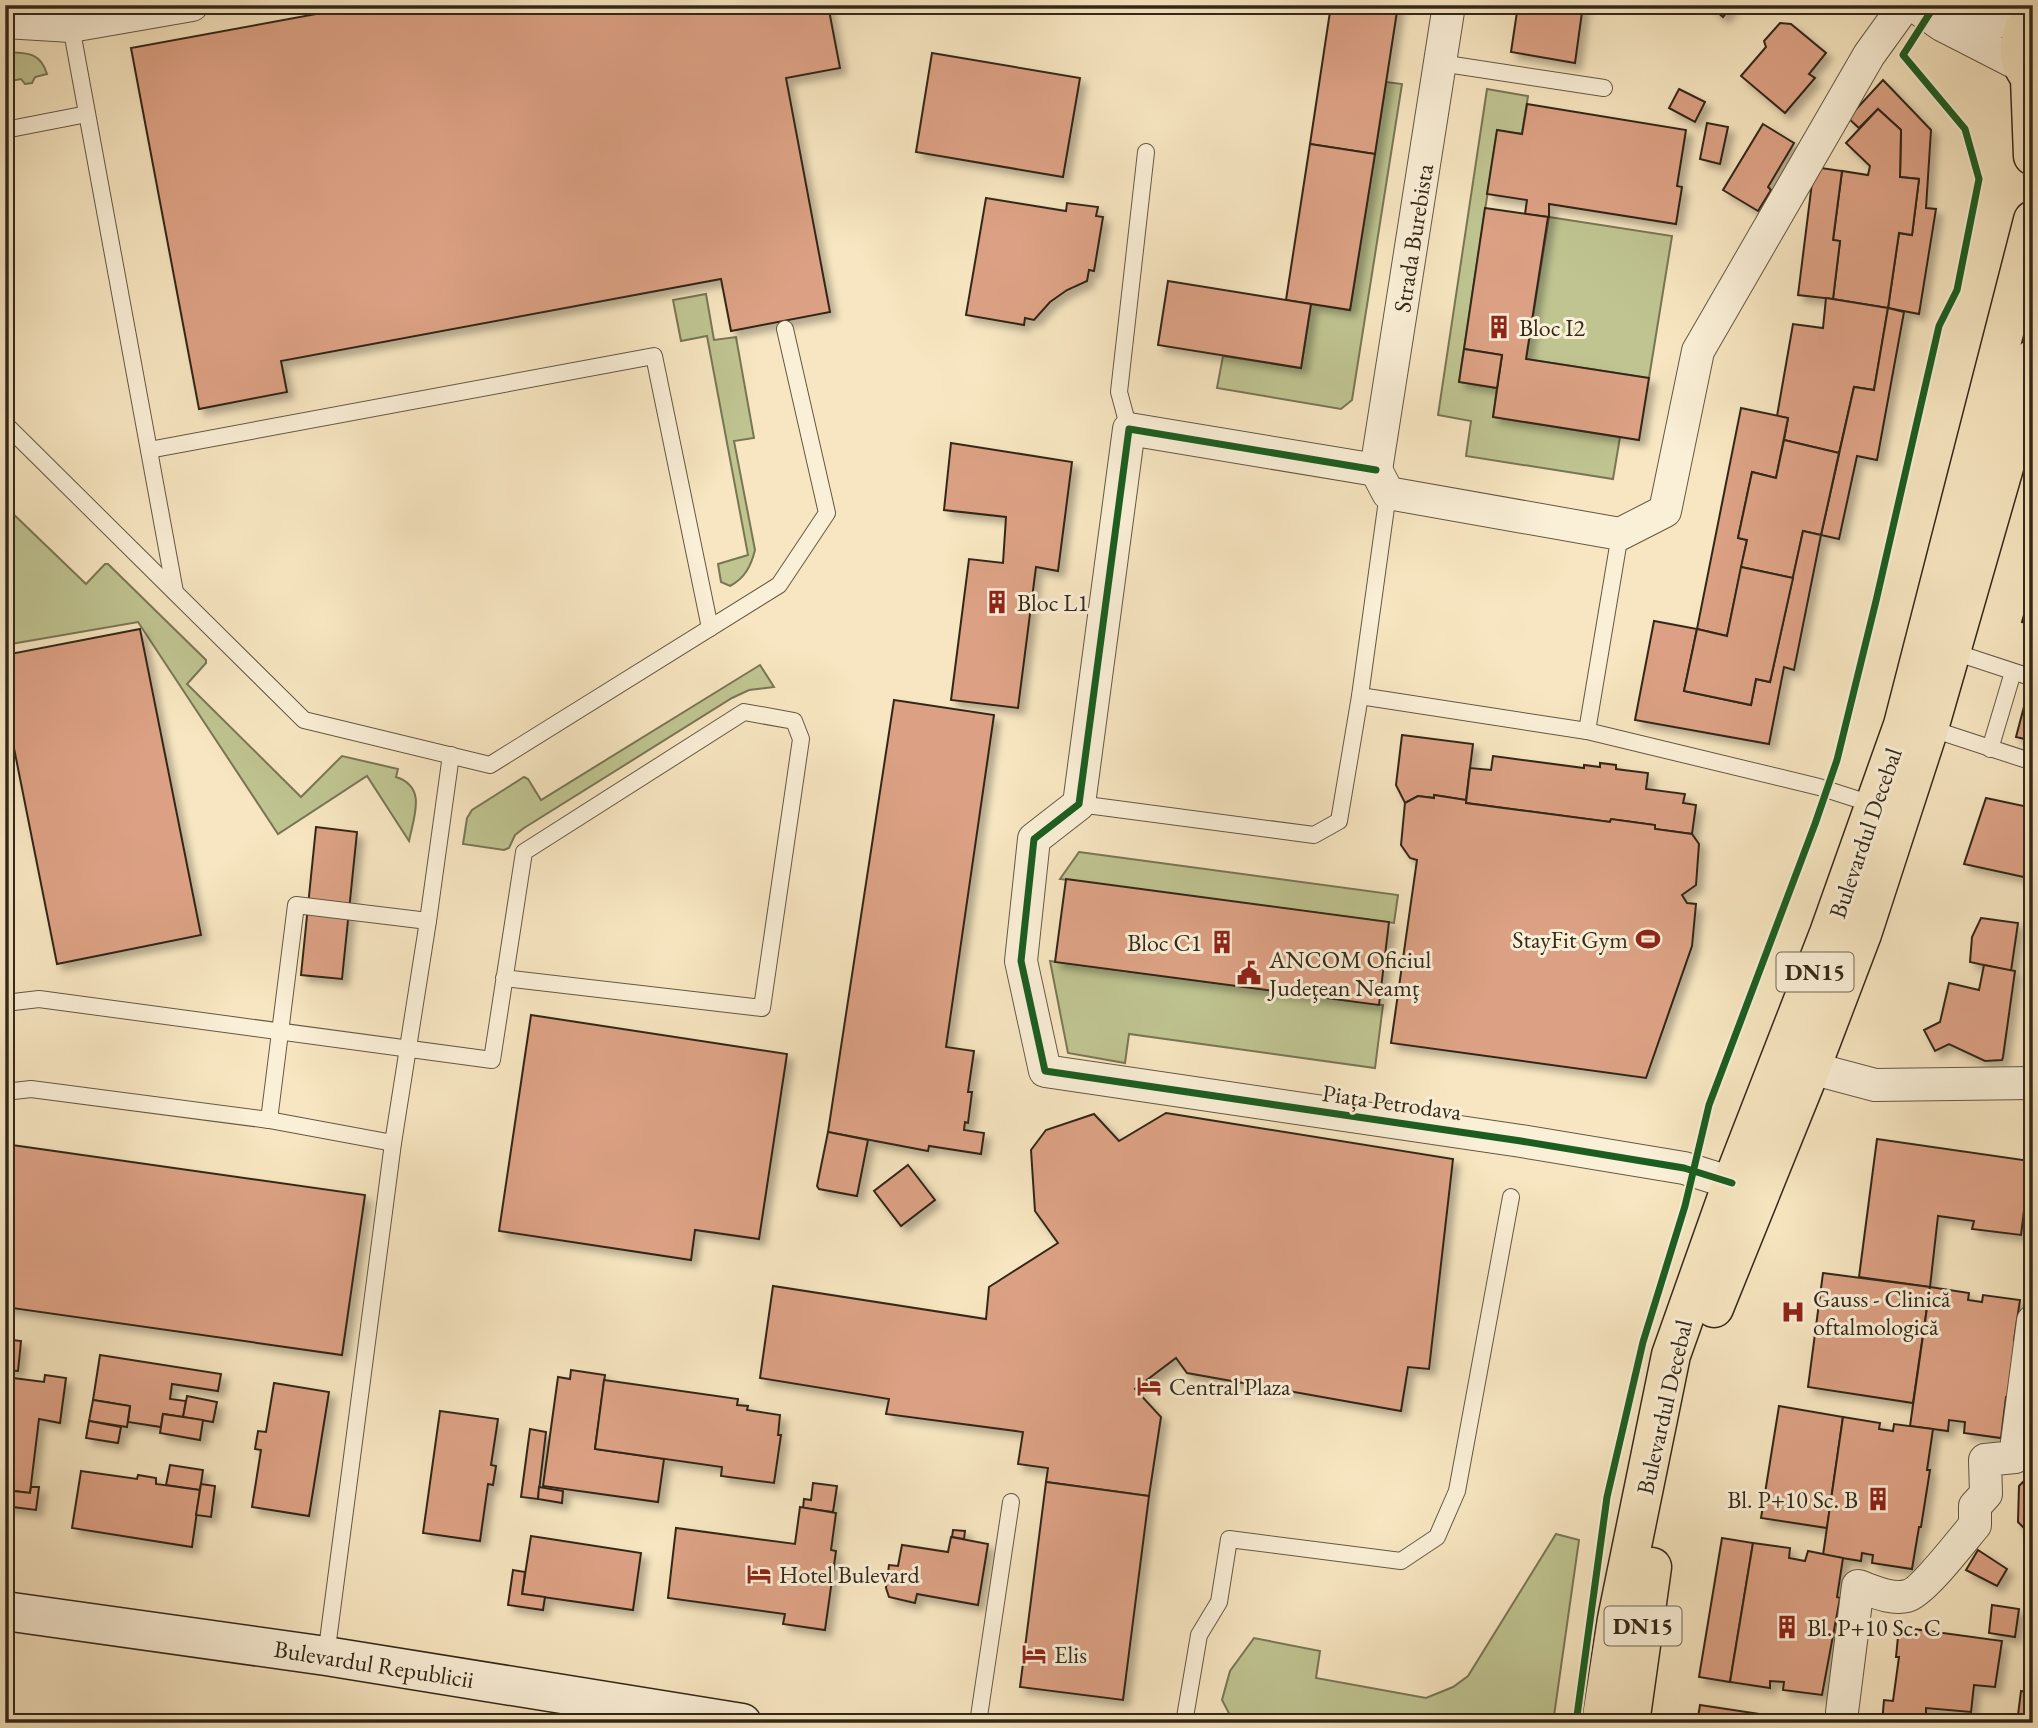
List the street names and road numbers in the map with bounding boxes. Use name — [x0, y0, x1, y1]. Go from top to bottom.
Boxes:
street label: Strada Burebista — [1386, 161, 1440, 315]
street label: Bulevardul Decebal — [1821, 744, 1909, 922]
road number: DN15 — [1776, 953, 1854, 992]
street label: Piața Petrodava — [1320, 1077, 1464, 1127]
street label: Bulevardul Decebal — [1629, 1317, 1699, 1497]
road number: DN15 — [1604, 1606, 1682, 1646]
street label: Bulevardul Republicii — [272, 1633, 476, 1695]

